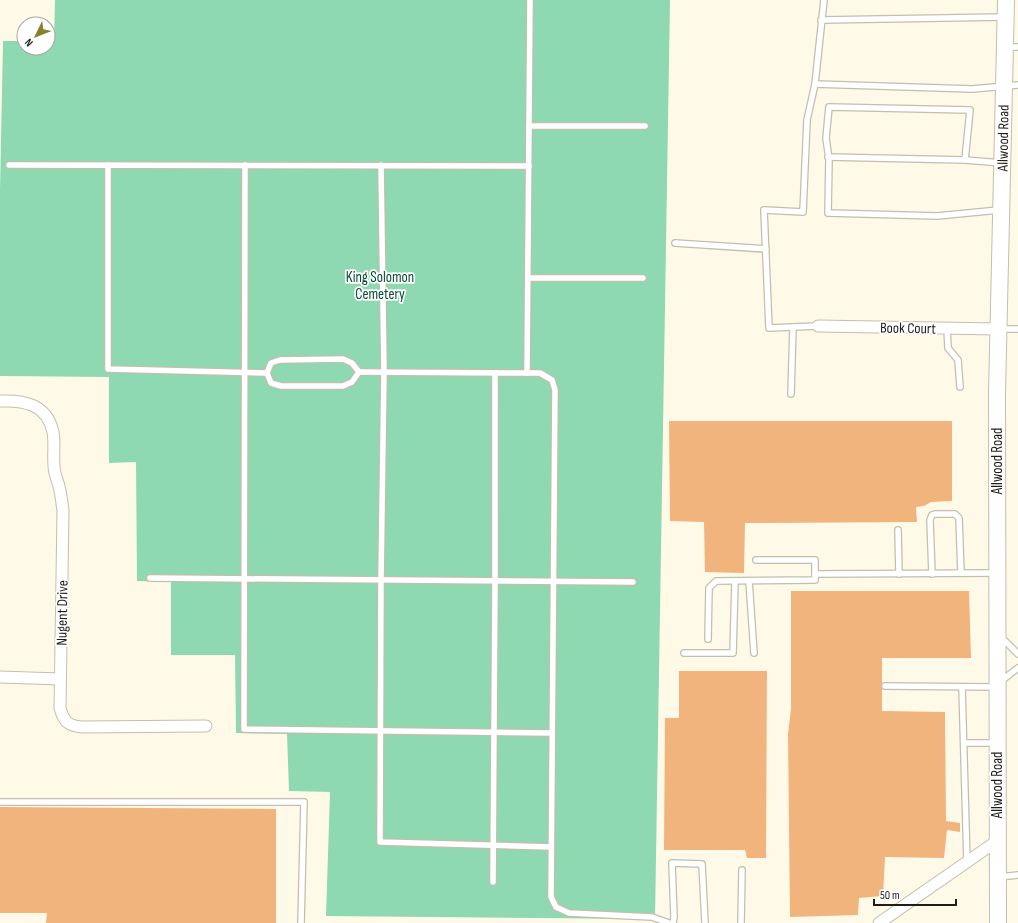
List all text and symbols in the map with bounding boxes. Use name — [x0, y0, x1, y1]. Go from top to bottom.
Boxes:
north arrow — [16, 16, 56, 56]
text: N — [22, 36, 36, 49]
street label: Allwood Road — [993, 105, 1014, 172]
park label: King Solomon Cemetery — [346, 268, 414, 304]
street label: Book Court — [880, 319, 937, 338]
street label: Allwood Road — [988, 428, 1007, 495]
street label: Nugent Drive — [52, 580, 73, 646]
street label: Allwood Road — [988, 752, 1007, 819]
scale bar — [874, 881, 956, 907]
text: 50 m — [880, 888, 900, 903]

